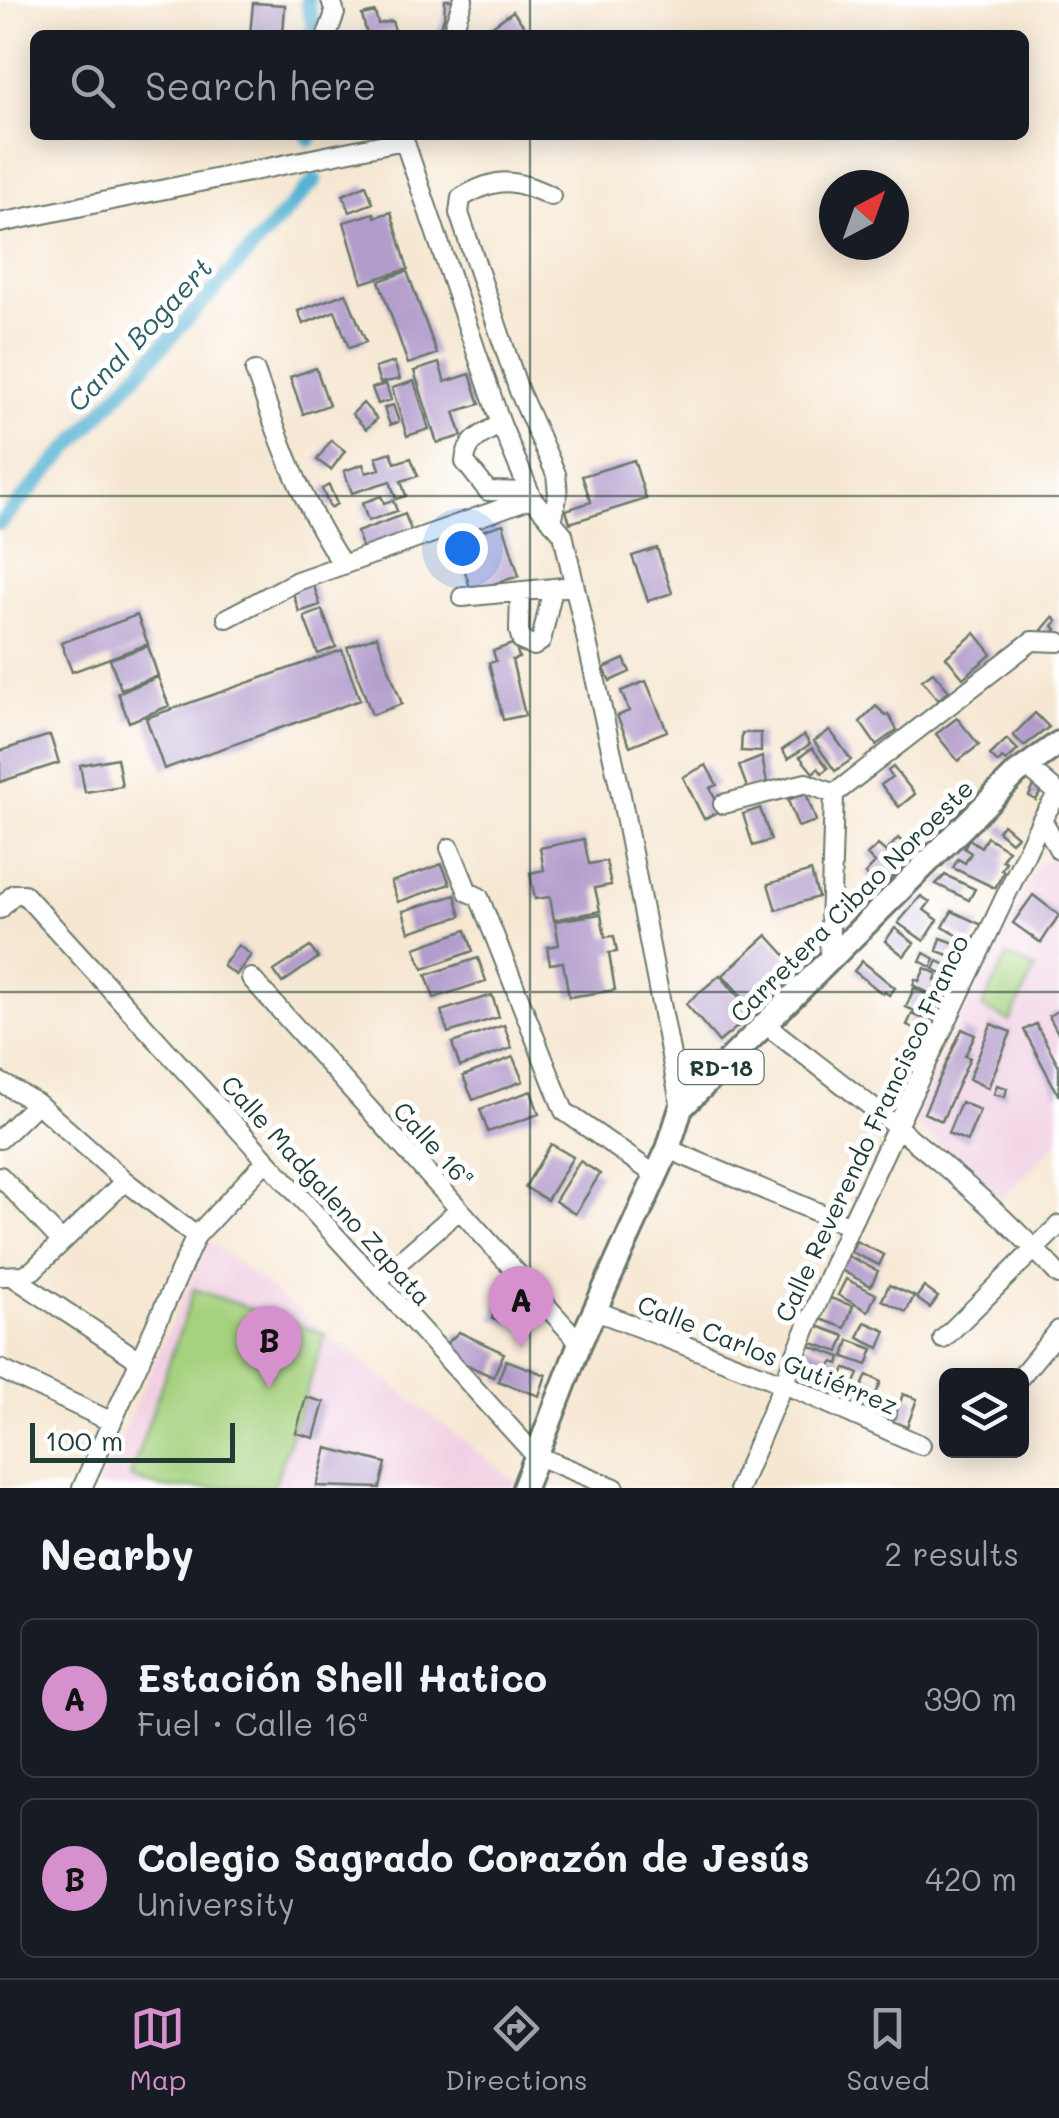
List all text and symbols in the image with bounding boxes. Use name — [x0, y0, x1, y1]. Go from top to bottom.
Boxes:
search box — [30, 30, 1029, 140]
icon: search — [65, 58, 120, 113]
text: Search here — [145, 60, 376, 110]
north arrow — [819, 170, 909, 260]
water label: Canal Bogaert — [58, 249, 220, 419]
your location — [437, 523, 488, 574]
street label: Carretera Cibao Noroeste — [723, 772, 979, 1028]
street label: Calle Reverendo Francisco Franco — [767, 929, 975, 1327]
road number: RD-18 — [678, 1050, 764, 1084]
street label: Calle Madgaleno Zapata — [215, 1068, 439, 1312]
street label: Calle 16ª — [387, 1094, 481, 1194]
pin: A — [488, 1266, 554, 1348]
street label: Calle Carlos Gutiérrez — [633, 1287, 903, 1421]
pin: B — [236, 1306, 302, 1388]
map controls — [939, 1368, 1029, 1458]
button: layers — [939, 1368, 1029, 1458]
scale bar — [30, 1418, 235, 1462]
text: 100 m — [45, 1422, 123, 1458]
text: Nearby — [40, 1526, 194, 1581]
text: 2 results — [884, 1532, 1019, 1574]
text: Estación Shell Hatico — [137, 1652, 547, 1702]
text: A — [63, 1677, 86, 1719]
text: 390 m — [924, 1677, 1017, 1719]
text: Fuel · Calle 16ª — [137, 1702, 369, 1744]
text: Colegio Sagrado Corazón de Jesús — [137, 1832, 810, 1882]
text: B — [64, 1857, 85, 1899]
text: 420 m — [925, 1857, 1017, 1899]
text: University — [137, 1882, 295, 1924]
tab: Map — [129, 2001, 186, 2097]
tab: Directions — [445, 2001, 588, 2097]
tab: Saved — [846, 2001, 930, 2097]

